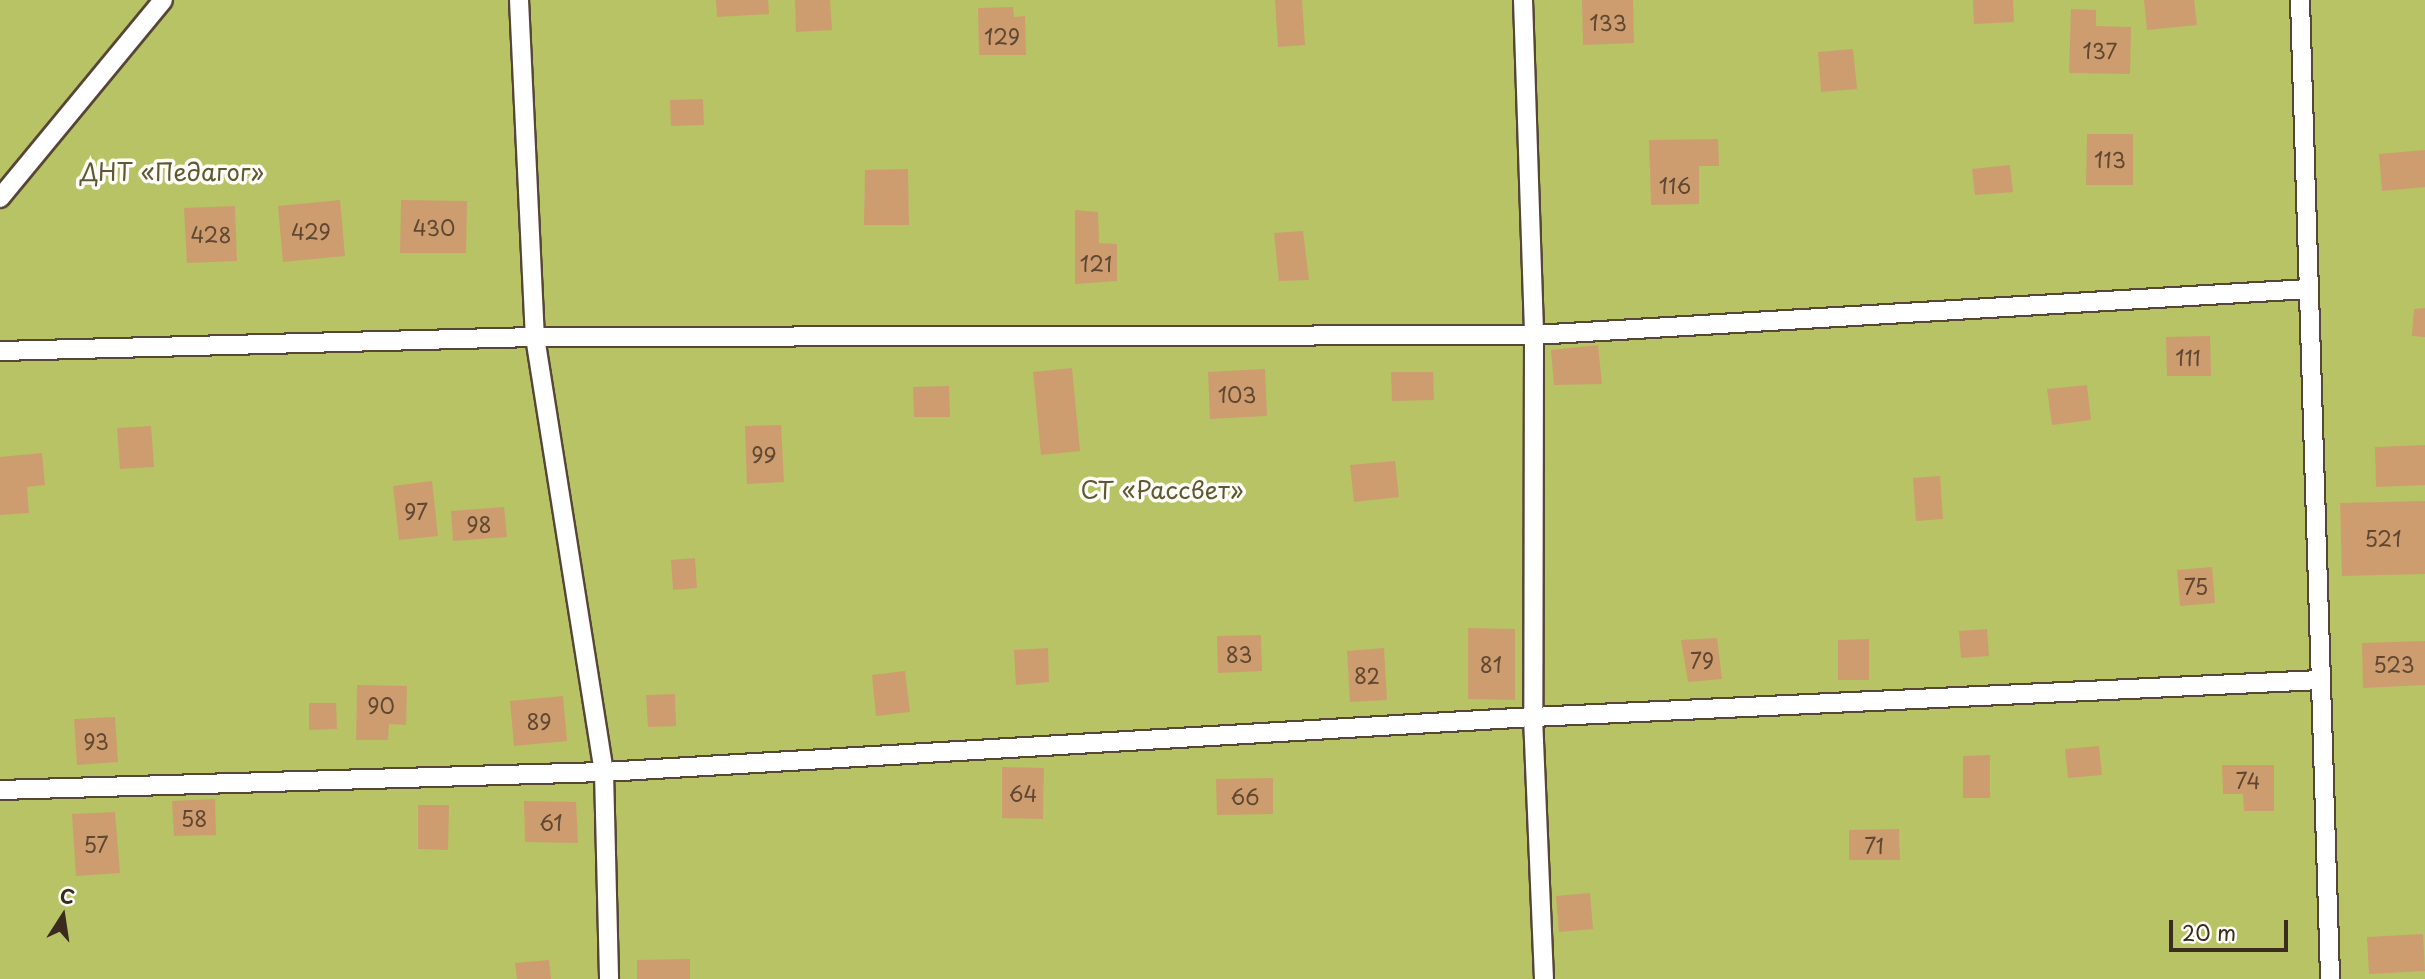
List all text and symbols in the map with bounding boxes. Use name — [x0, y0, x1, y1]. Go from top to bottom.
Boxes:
house number: 133 — [1589, 9, 1627, 35]
house number: 129 — [984, 23, 1020, 49]
house number: 137 — [2083, 37, 2117, 63]
house number: 113 — [2094, 146, 2126, 172]
park label: ДНТ «Педагог» — [80, 158, 264, 186]
house number: 116 — [1659, 172, 1691, 198]
house number: 430 — [413, 214, 455, 240]
house number: 429 — [291, 218, 331, 244]
house number: 428 — [191, 221, 231, 247]
house number: 121 — [1080, 250, 1112, 276]
house number: 111 — [2175, 344, 2201, 370]
house number: 103 — [1218, 381, 1256, 407]
house number: 99 — [751, 441, 777, 467]
park label: СТ «Рассвет» — [1080, 476, 1244, 504]
house number: 97 — [404, 498, 428, 524]
house number: 98 — [466, 511, 492, 537]
house number: 521 — [2364, 525, 2402, 551]
house number: 75 — [2184, 573, 2208, 599]
house number: 83 — [1226, 641, 1252, 667]
house number: 79 — [1690, 647, 1714, 673]
house number: 81 — [1480, 651, 1502, 677]
house number: 523 — [2373, 651, 2415, 677]
house number: 82 — [1354, 662, 1380, 688]
house number: 90 — [367, 692, 395, 718]
house number: 89 — [526, 708, 552, 734]
house number: 93 — [83, 728, 109, 754]
house number: 74 — [2236, 767, 2260, 793]
house number: 64 — [1009, 780, 1037, 806]
house number: 66 — [1230, 783, 1260, 809]
house number: 58 — [181, 805, 207, 831]
house number: 61 — [539, 809, 563, 835]
house number: 57 — [83, 831, 109, 857]
house number: 71 — [1864, 832, 1884, 858]
text: С — [57, 880, 77, 911]
north arrow — [28, 881, 98, 951]
scale bar — [2173, 906, 2292, 950]
text: 20 m — [2182, 916, 2236, 948]

